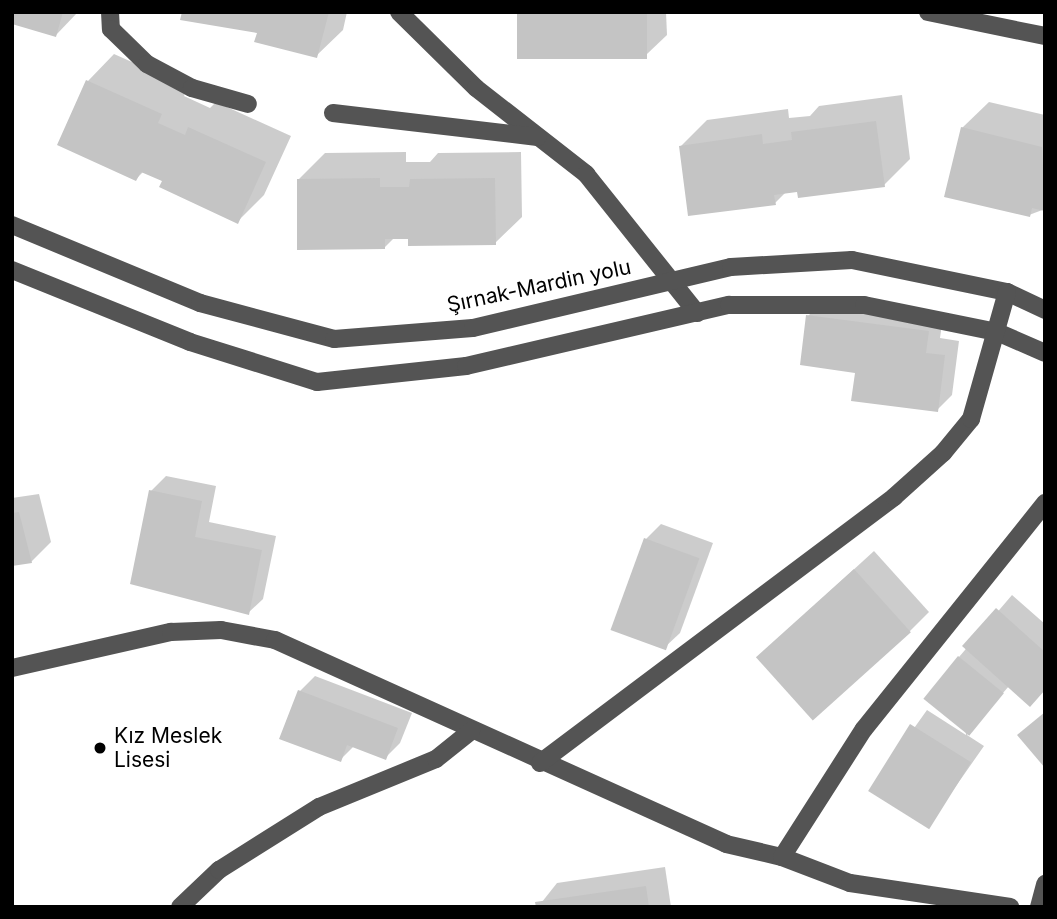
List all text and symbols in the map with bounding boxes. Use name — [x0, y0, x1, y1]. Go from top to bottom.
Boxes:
street label: Şırnak-Mardin yolu — [445, 254, 633, 318]
place label: Kız Meslek Lisesi — [114, 723, 222, 773]
marker: Kız Meslek Lisesi — [92, 740, 108, 756]

